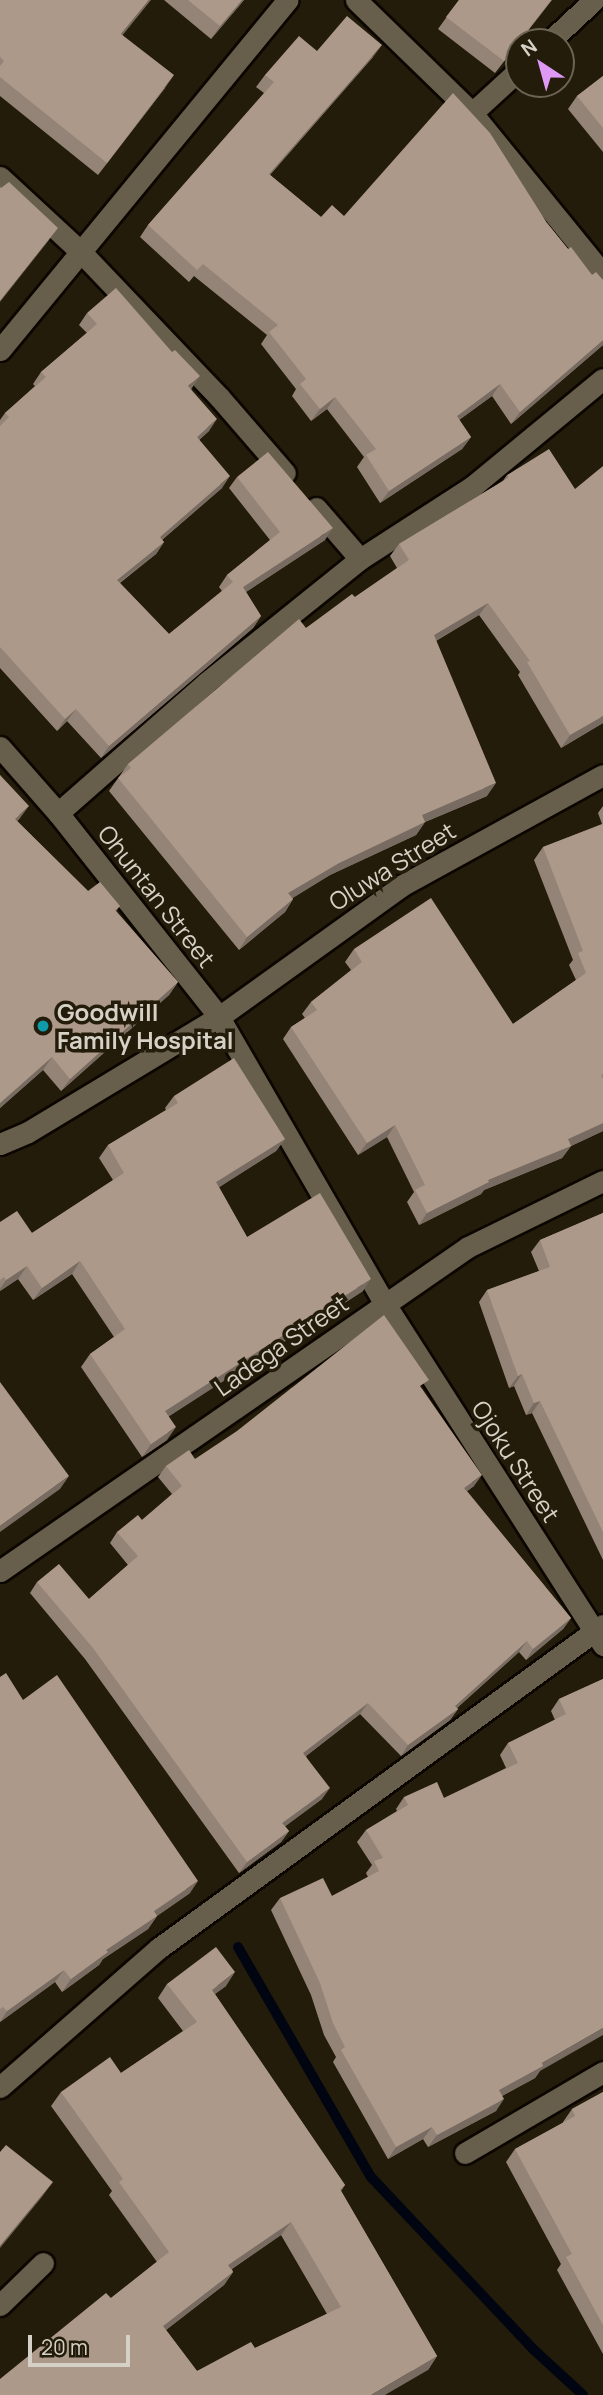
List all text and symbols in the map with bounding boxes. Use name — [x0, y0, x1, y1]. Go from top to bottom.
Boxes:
north arrow — [505, 28, 575, 98]
text: N — [516, 33, 542, 62]
street label: Oluwa Street — [324, 816, 460, 916]
street label: Ohuntan Street — [93, 819, 221, 973]
place label: Goodwill Family Hospital — [57, 998, 233, 1054]
marker: Goodwill Family Hospital — [35, 1018, 51, 1034]
street label: Ladega Street — [209, 1288, 353, 1402]
street label: Ojoku Street — [466, 1395, 566, 1527]
scale bar — [32, 2322, 133, 2366]
text: 20 m — [41, 2333, 88, 2361]

